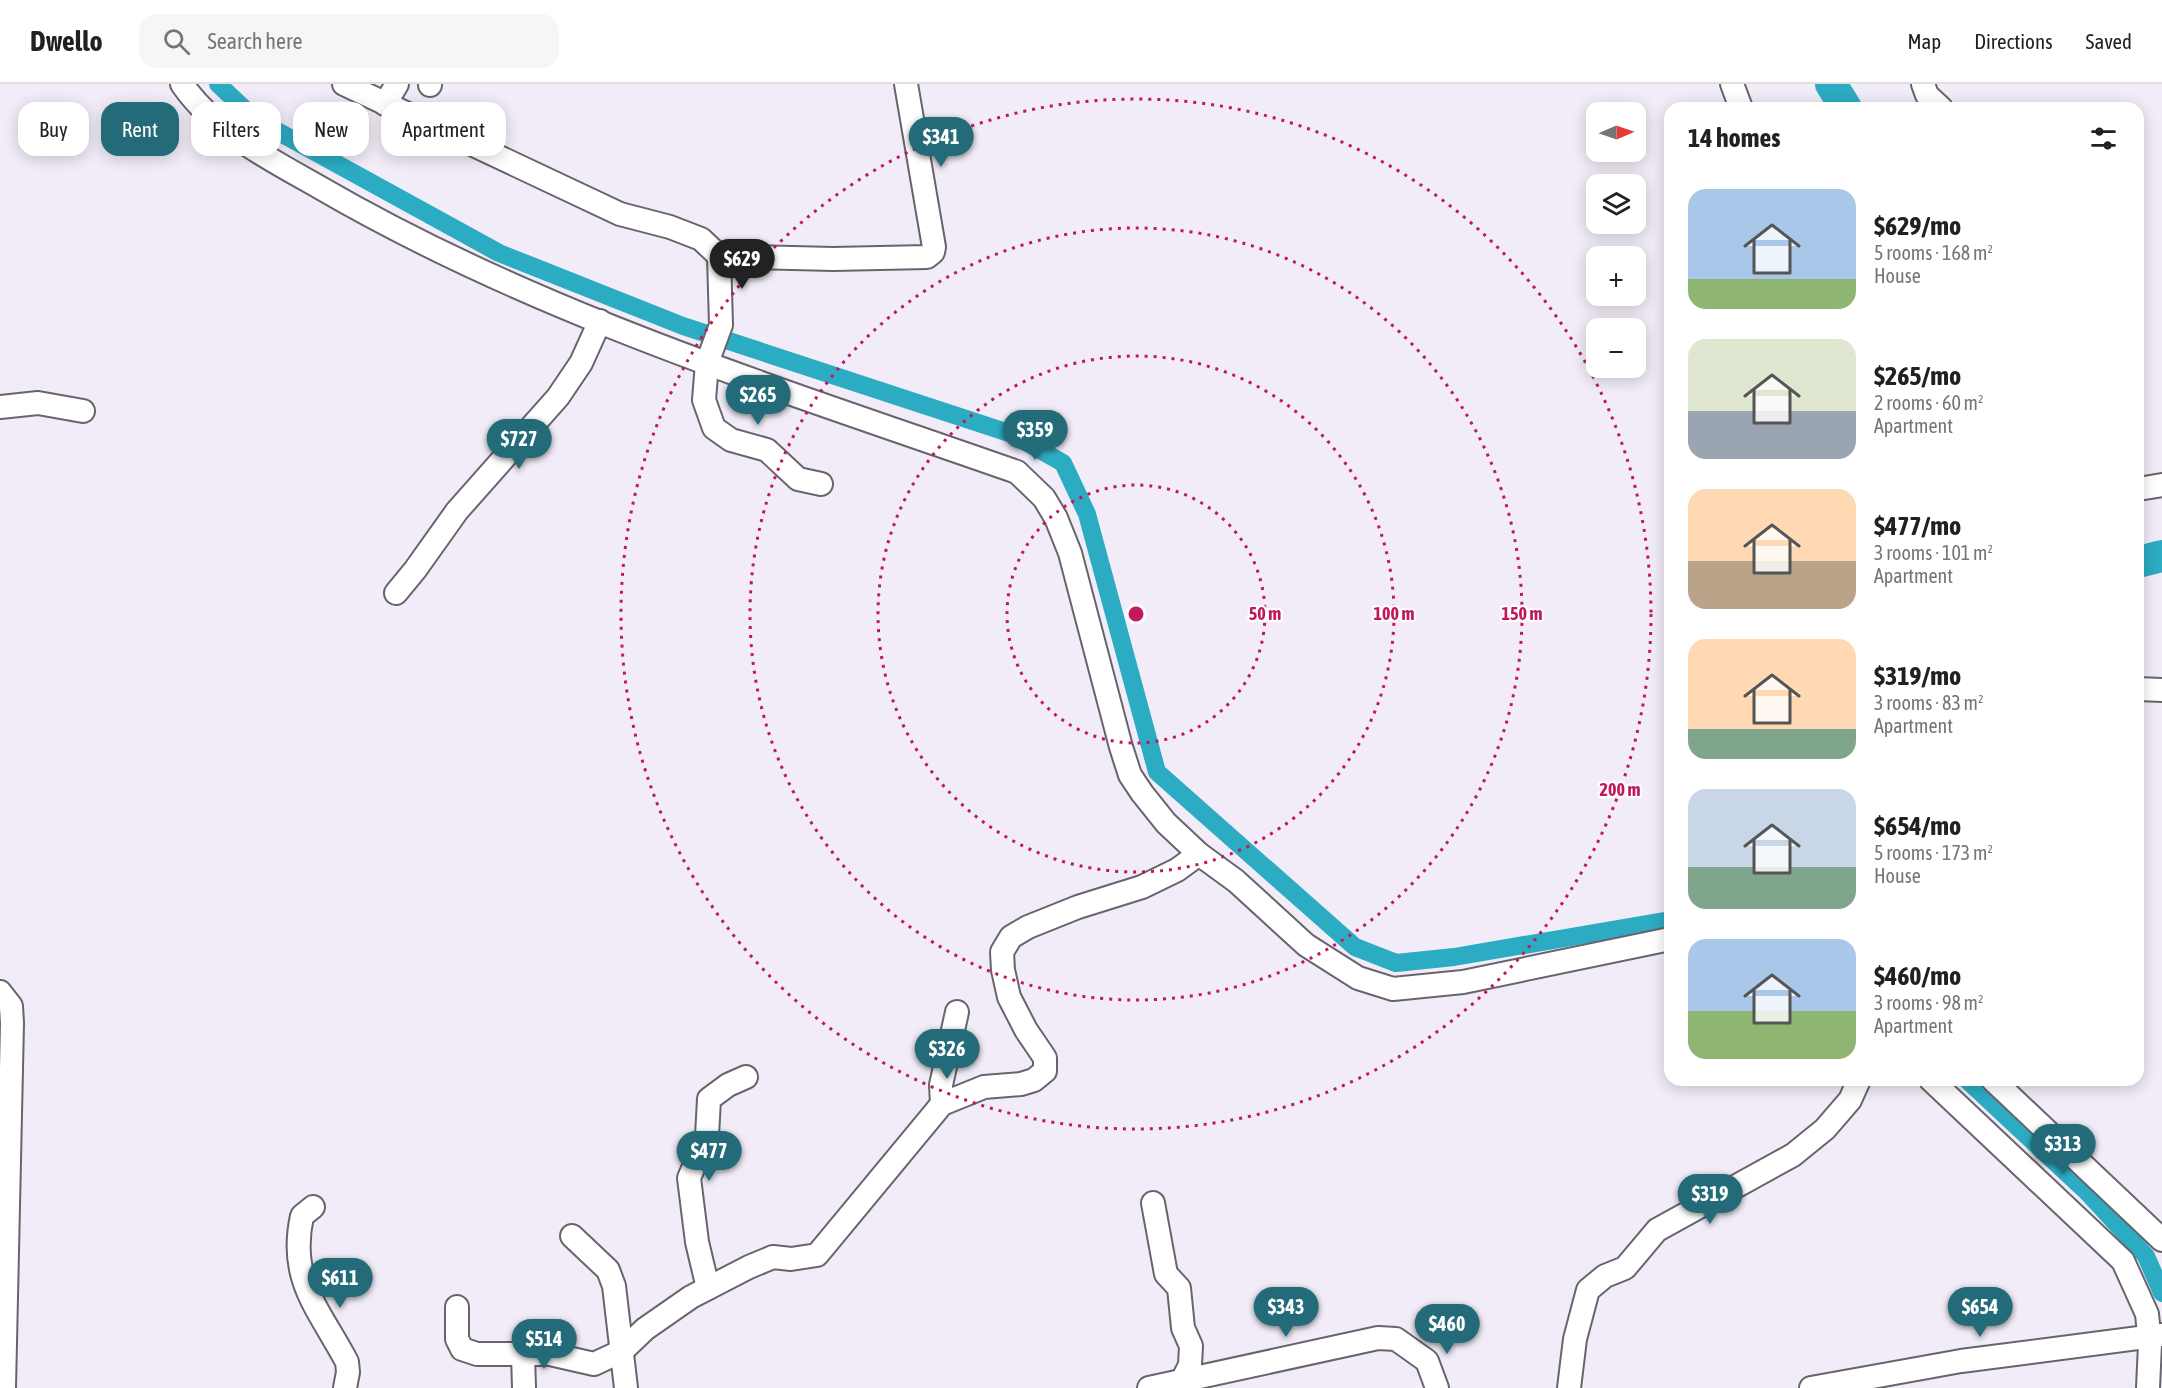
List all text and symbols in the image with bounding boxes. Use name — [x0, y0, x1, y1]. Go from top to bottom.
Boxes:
search box — [139, 14, 559, 68]
text: Dwello — [30, 25, 103, 57]
icon: search — [160, 25, 193, 58]
text: Search here — [208, 28, 302, 54]
text: Map — [1907, 29, 1941, 53]
text: Directions — [1974, 29, 2053, 53]
text: Saved — [2086, 29, 2132, 53]
chip: Buy — [18, 102, 89, 156]
chip: Rent — [101, 102, 179, 156]
chip: Filters — [191, 102, 281, 156]
chip: New — [293, 102, 369, 156]
chip: Apartment — [381, 102, 506, 156]
north arrow — [1586, 102, 1646, 162]
map controls — [1586, 102, 1646, 378]
pin: $341 — [905, 117, 977, 168]
icon: filters — [2087, 122, 2120, 155]
text: 14 homes — [1688, 123, 1781, 153]
text: $341 — [923, 125, 959, 148]
button: layers — [1586, 174, 1646, 234]
text: $629/mo — [1874, 211, 1961, 241]
icon: home — [1736, 213, 1808, 285]
pin: $629 — [706, 239, 778, 290]
text: 5 rooms · 168 m² — [1874, 241, 1993, 264]
button: + — [1586, 246, 1646, 306]
text: $629 — [724, 247, 760, 270]
text: House — [1874, 264, 1921, 287]
button: − — [1586, 318, 1646, 378]
text: $265/mo — [1874, 361, 1961, 391]
icon: home — [1736, 363, 1808, 435]
pin: $265 — [722, 375, 794, 426]
text: $265 — [740, 383, 776, 406]
text: 2 rooms · 60 m² — [1874, 391, 1984, 414]
pin: $359 — [999, 410, 1071, 461]
text: Apartment — [1874, 414, 1953, 437]
text: $359 — [1017, 418, 1053, 441]
pin: $727 — [483, 419, 555, 470]
text: $727 — [501, 427, 537, 450]
text: $477/mo — [1874, 511, 1961, 541]
icon: home — [1736, 513, 1808, 585]
text: 3 rooms · 101 m² — [1874, 541, 1993, 564]
text: Apartment — [1874, 564, 1953, 587]
text: 50 m — [1249, 603, 1281, 624]
text: 100 m — [1374, 603, 1414, 624]
text: 150 m — [1502, 603, 1542, 624]
centre of rings — [1126, 604, 1146, 624]
text: $319/mo — [1874, 661, 1961, 691]
icon: home — [1736, 663, 1808, 735]
text: 3 rooms · 83 m² — [1874, 691, 1984, 714]
text: Apartment — [1874, 714, 1953, 737]
text: 200 m — [1600, 779, 1640, 800]
text: $654/mo — [1874, 811, 1961, 841]
icon: home — [1736, 813, 1808, 885]
text: 5 rooms · 173 m² — [1874, 841, 1993, 864]
text: House — [1874, 864, 1921, 887]
text: $460/mo — [1874, 961, 1961, 991]
icon: home — [1736, 963, 1808, 1035]
text: 3 rooms · 98 m² — [1874, 991, 1984, 1014]
text: Apartment — [1874, 1014, 1953, 1037]
pin: $326 — [911, 1029, 983, 1080]
text: $326 — [929, 1037, 965, 1060]
pin: $313 — [2027, 1124, 2099, 1175]
pin: $477 — [673, 1131, 745, 1182]
text: $313 — [2045, 1132, 2081, 1155]
text: $477 — [691, 1139, 727, 1162]
pin: $319 — [1674, 1174, 1746, 1225]
text: $319 — [1692, 1182, 1728, 1205]
pin: $611 — [304, 1258, 376, 1309]
text: $611 — [322, 1266, 358, 1289]
pin: $343 — [1250, 1287, 1322, 1338]
pin: $654 — [1944, 1287, 2016, 1338]
text: $343 — [1268, 1295, 1304, 1318]
text: $654 — [1962, 1295, 1998, 1318]
pin: $460 — [1411, 1304, 1483, 1355]
text: $460 — [1429, 1312, 1465, 1335]
pin: $514 — [508, 1319, 580, 1370]
text: $514 — [526, 1327, 562, 1350]

